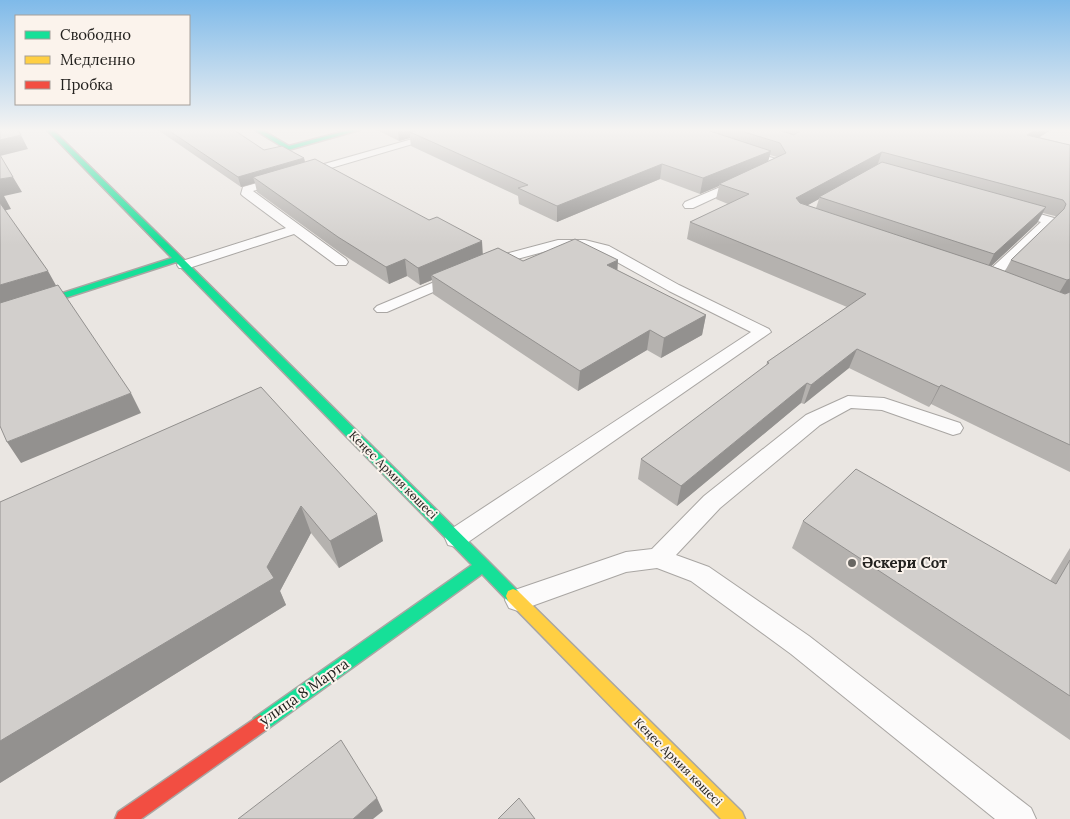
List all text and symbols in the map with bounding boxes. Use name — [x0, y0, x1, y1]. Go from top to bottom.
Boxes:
legend — [15, 15, 190, 105]
text: Свободно — [60, 25, 131, 44]
text: Медленно — [60, 50, 135, 69]
text: Пробка — [60, 75, 113, 94]
street label: Кеңес Армия көшесі — [346, 427, 441, 522]
place label: Әскери Сот — [862, 553, 947, 572]
marker: Әскери Сот — [846, 557, 858, 569]
street label: улица 8 Марта — [255, 654, 352, 730]
street label: Кеңес Армия көшесі — [631, 714, 726, 809]

